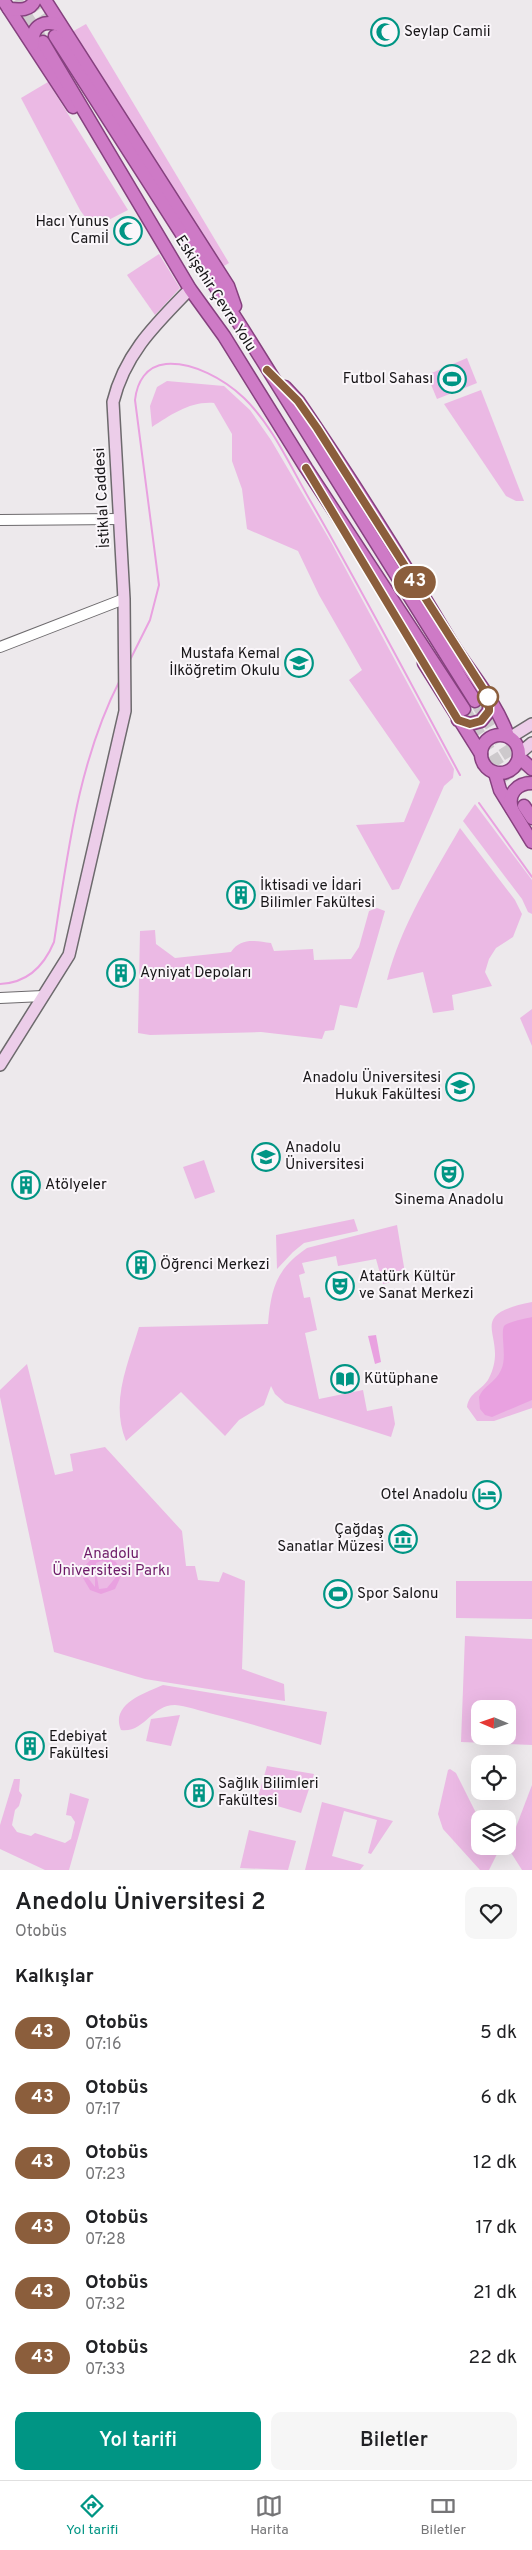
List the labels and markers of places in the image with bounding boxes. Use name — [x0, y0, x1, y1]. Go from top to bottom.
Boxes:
mosque icon: Seylap Camii — [370, 17, 400, 47]
place label: Seylap Camii — [404, 23, 491, 42]
place label: Hacı Yunus Camiİ — [35, 213, 109, 249]
mosque icon: Hacı Yunus Camiİ — [113, 216, 143, 246]
sports icon: Futbol Sahası — [437, 364, 467, 394]
place label: Futbol Sahası — [343, 370, 433, 389]
place label: Mustafa Kemal İlköğretim Okulu — [169, 645, 280, 681]
school or university icon: Mustafa Kemal İlköğretim Okulu — [284, 648, 314, 678]
unlabelled marker — [477, 686, 499, 708]
place label: İktisadi ve İdari Bilimler Fakültesi — [260, 876, 375, 913]
building icon: İktisadi ve İdari Bilimler Fakültesi — [226, 880, 256, 910]
building icon: Ayniyat Depoları — [106, 958, 136, 988]
place label: Ayniyat Depoları — [140, 964, 251, 983]
place label: Anadolu Üniversitesi Hukuk Fakültesi — [302, 1068, 441, 1105]
school or university icon: Anadolu Üniversitesi Hukuk Fakültesi — [445, 1072, 475, 1102]
place label: Anadolu Üniversitesi — [285, 1139, 364, 1175]
school or university icon: Anadolu Üniversitesi — [251, 1142, 281, 1172]
theatre icon: Sinema Anadolu — [434, 1159, 464, 1189]
building icon: Atölyeler — [11, 1170, 41, 1200]
place label: Atölyeler — [45, 1176, 107, 1195]
place label: Sinema Anadolu — [394, 1191, 504, 1210]
building icon: Öğrenci Merkezi — [126, 1250, 156, 1280]
place label: Öğrenci Merkezi — [160, 1255, 270, 1275]
place label: Atatürk Kültür ve Sanat Merkezi — [359, 1268, 474, 1304]
theatre icon: Atatürk Kültür ve Sanat Merkezi — [325, 1271, 355, 1301]
library icon: Kütüphane — [330, 1364, 360, 1394]
place label: Kütüphane — [364, 1370, 438, 1389]
hotel icon: Otel Anadolu — [472, 1480, 502, 1510]
place label: Otel Anadolu — [381, 1486, 468, 1505]
place label: Çağdaş Sanatlar Müzesi — [277, 1521, 384, 1557]
museum icon: Çağdaş Sanatlar Müzesi — [388, 1524, 418, 1554]
sports icon: Spor Salonu — [323, 1579, 353, 1609]
place label: Spor Salonu — [357, 1585, 438, 1604]
place label: Edebiyat Fakültesi — [49, 1728, 109, 1764]
building icon: Edebiyat Fakültesi — [15, 1731, 45, 1761]
place label: Sağlık Bilimleri Fakültesi — [218, 1775, 319, 1811]
building icon: Sağlık Bilimleri Fakültesi — [184, 1778, 214, 1808]

